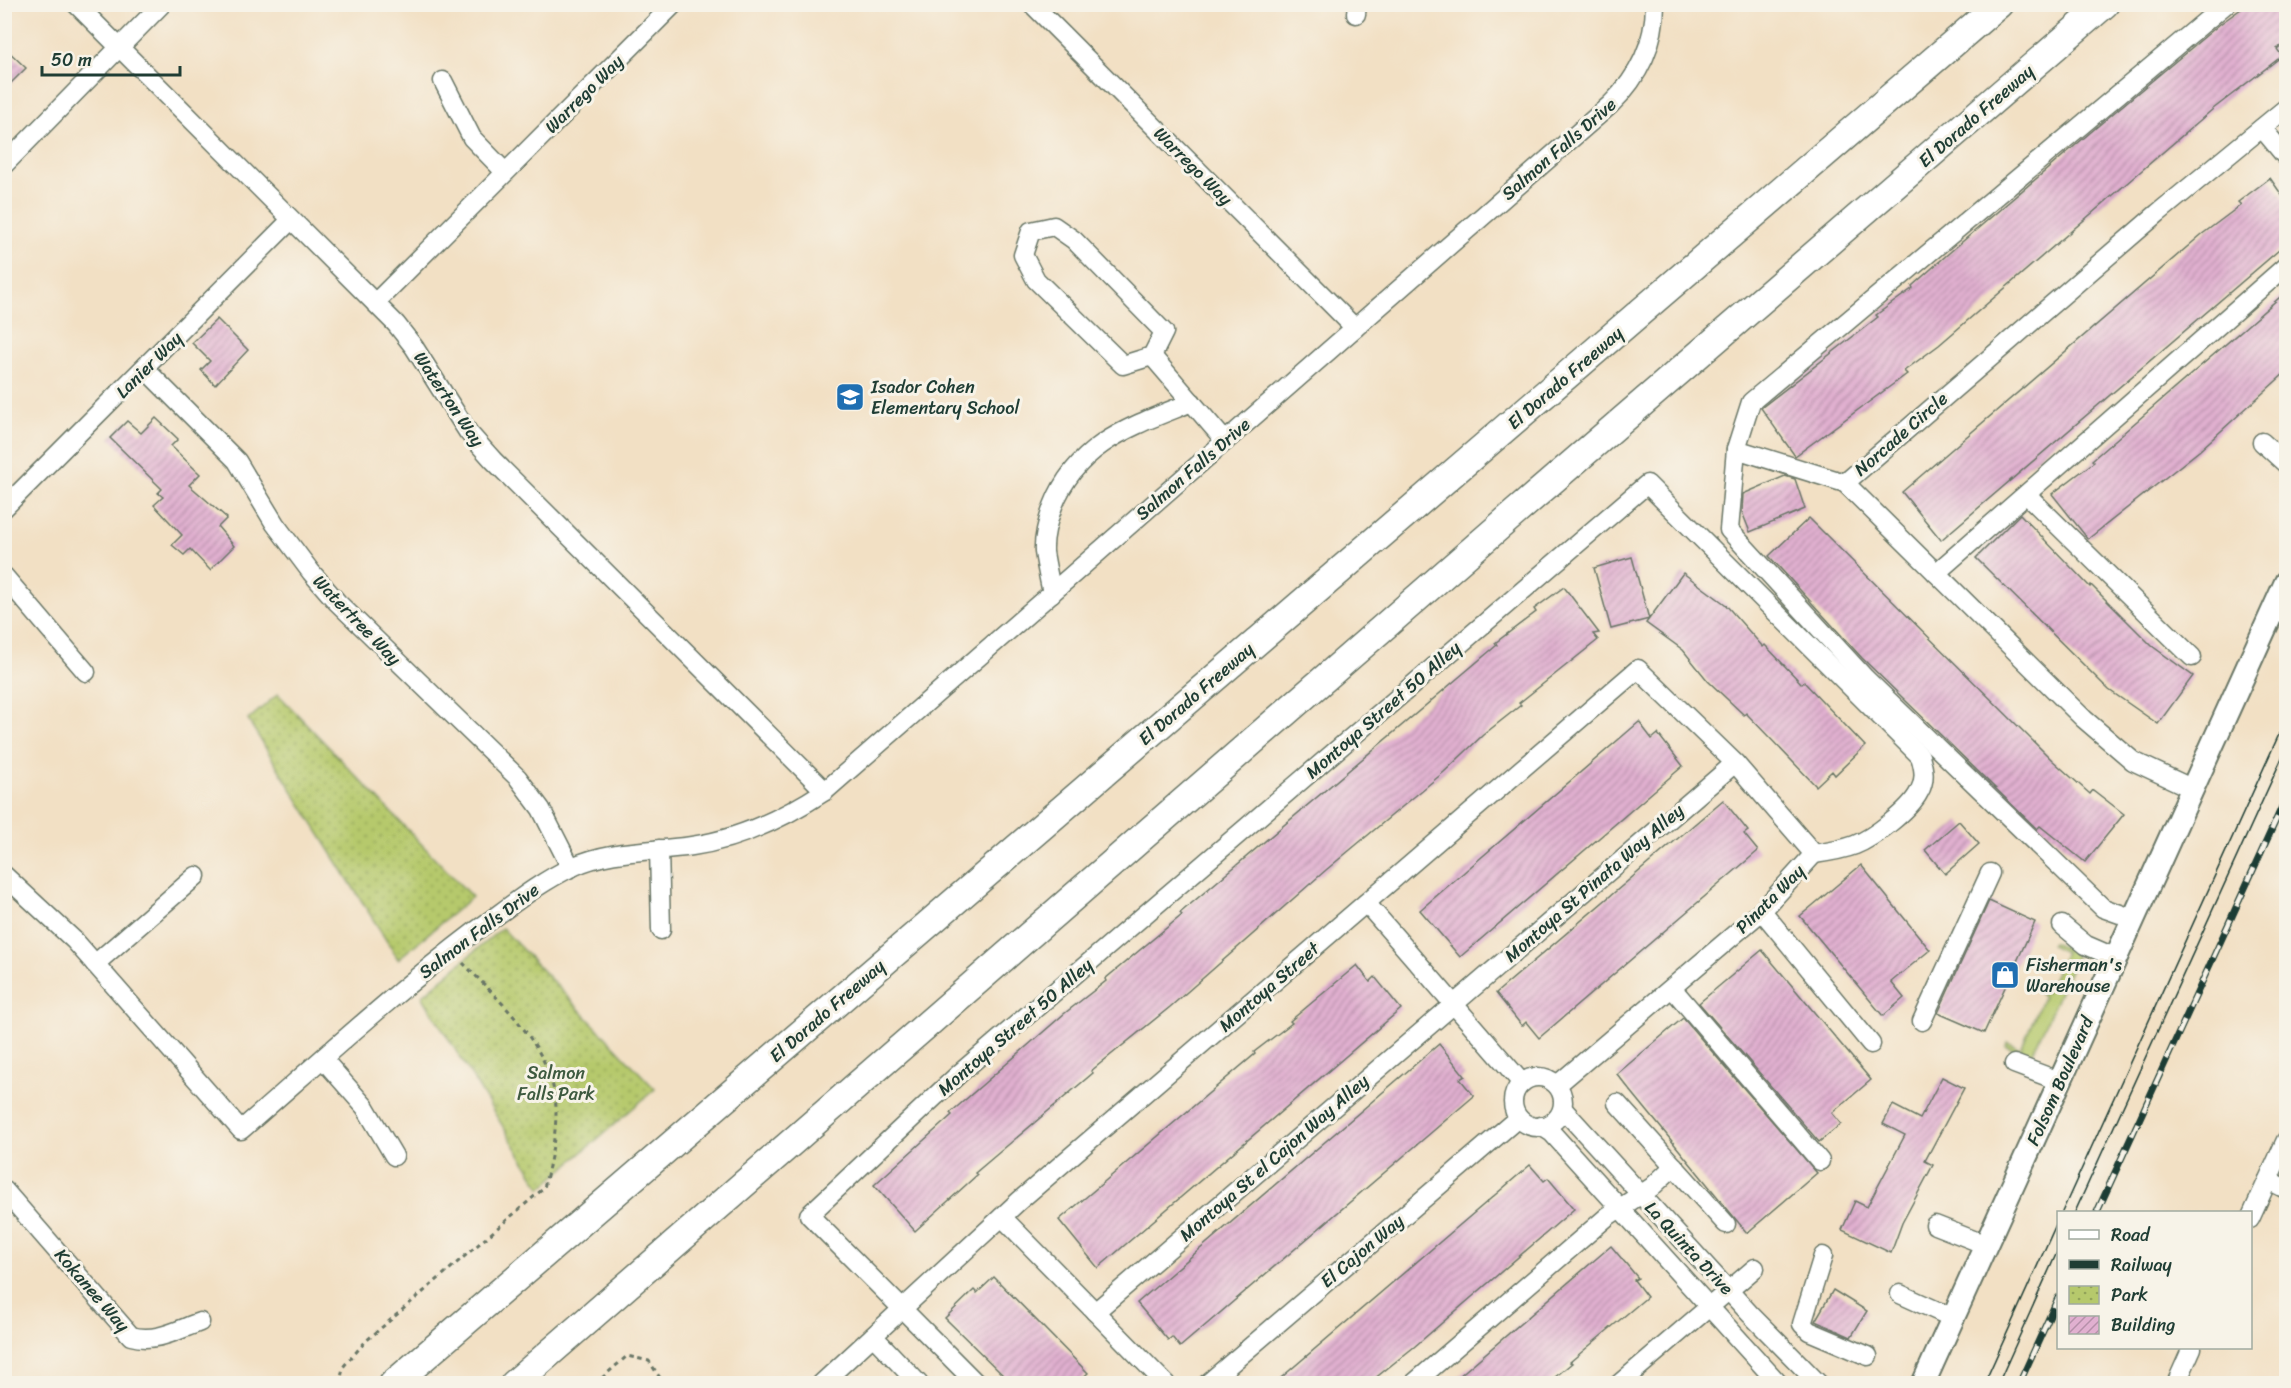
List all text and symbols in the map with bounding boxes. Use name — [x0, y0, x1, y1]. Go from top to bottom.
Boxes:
scale bar — [42, 39, 180, 77]
text: 50 m — [51, 44, 92, 76]
street label: Warrego Way — [537, 46, 632, 141]
street label: El Dorado Freeway — [1911, 56, 2042, 176]
street label: Salmon Falls Drive — [1494, 89, 1624, 209]
street label: Warrego Way — [1146, 119, 1241, 214]
street label: El Dorado Freeway — [1500, 318, 1631, 438]
street label: Lanier Way — [108, 323, 191, 406]
street label: Waterton Way — [405, 344, 493, 454]
place label: Isador Cohen Elementary School — [870, 371, 1020, 424]
school or university icon: Isador Cohen Elementary School — [834, 381, 866, 413]
street label: Norcade Circle — [1846, 384, 1956, 484]
street label: Salmon Falls Drive — [1128, 409, 1258, 529]
street label: Watertree Way — [305, 567, 410, 674]
street label: Montoya Street 50 Alley — [1298, 632, 1469, 787]
street label: El Dorado Freeway — [1131, 634, 1262, 754]
street label: Montoya St Pinata Way Alley — [1497, 795, 1692, 971]
street label: Pinata Way — [1727, 856, 1813, 942]
street label: Salmon Falls Drive — [412, 875, 546, 987]
street label: Montoya Street — [1211, 933, 1328, 1040]
street label: Montoya Street 50 Alley — [930, 949, 1101, 1104]
place label: Fisherman's Warehouse — [2026, 949, 2122, 1002]
street label: El Dorado Freeway — [762, 951, 893, 1071]
shop icon: Fisherman's Warehouse — [1989, 959, 2021, 991]
street label: Folsom Boulevard — [2017, 1010, 2103, 1151]
park label: Salmon Falls Park — [517, 1057, 595, 1110]
street label: Montoya St el Cajon Way Alley — [1172, 1066, 1377, 1250]
street label: La Quinta Drive — [1636, 1193, 1742, 1303]
street label: El Cajon Way — [1313, 1206, 1412, 1296]
legend — [2057, 1211, 2252, 1349]
text: Road — [2111, 1219, 2151, 1251]
street label: Kokanee Way — [46, 1241, 138, 1340]
text: Railway — [2111, 1249, 2173, 1281]
text: Park — [2111, 1279, 2148, 1311]
text: Building — [2111, 1309, 2175, 1341]

